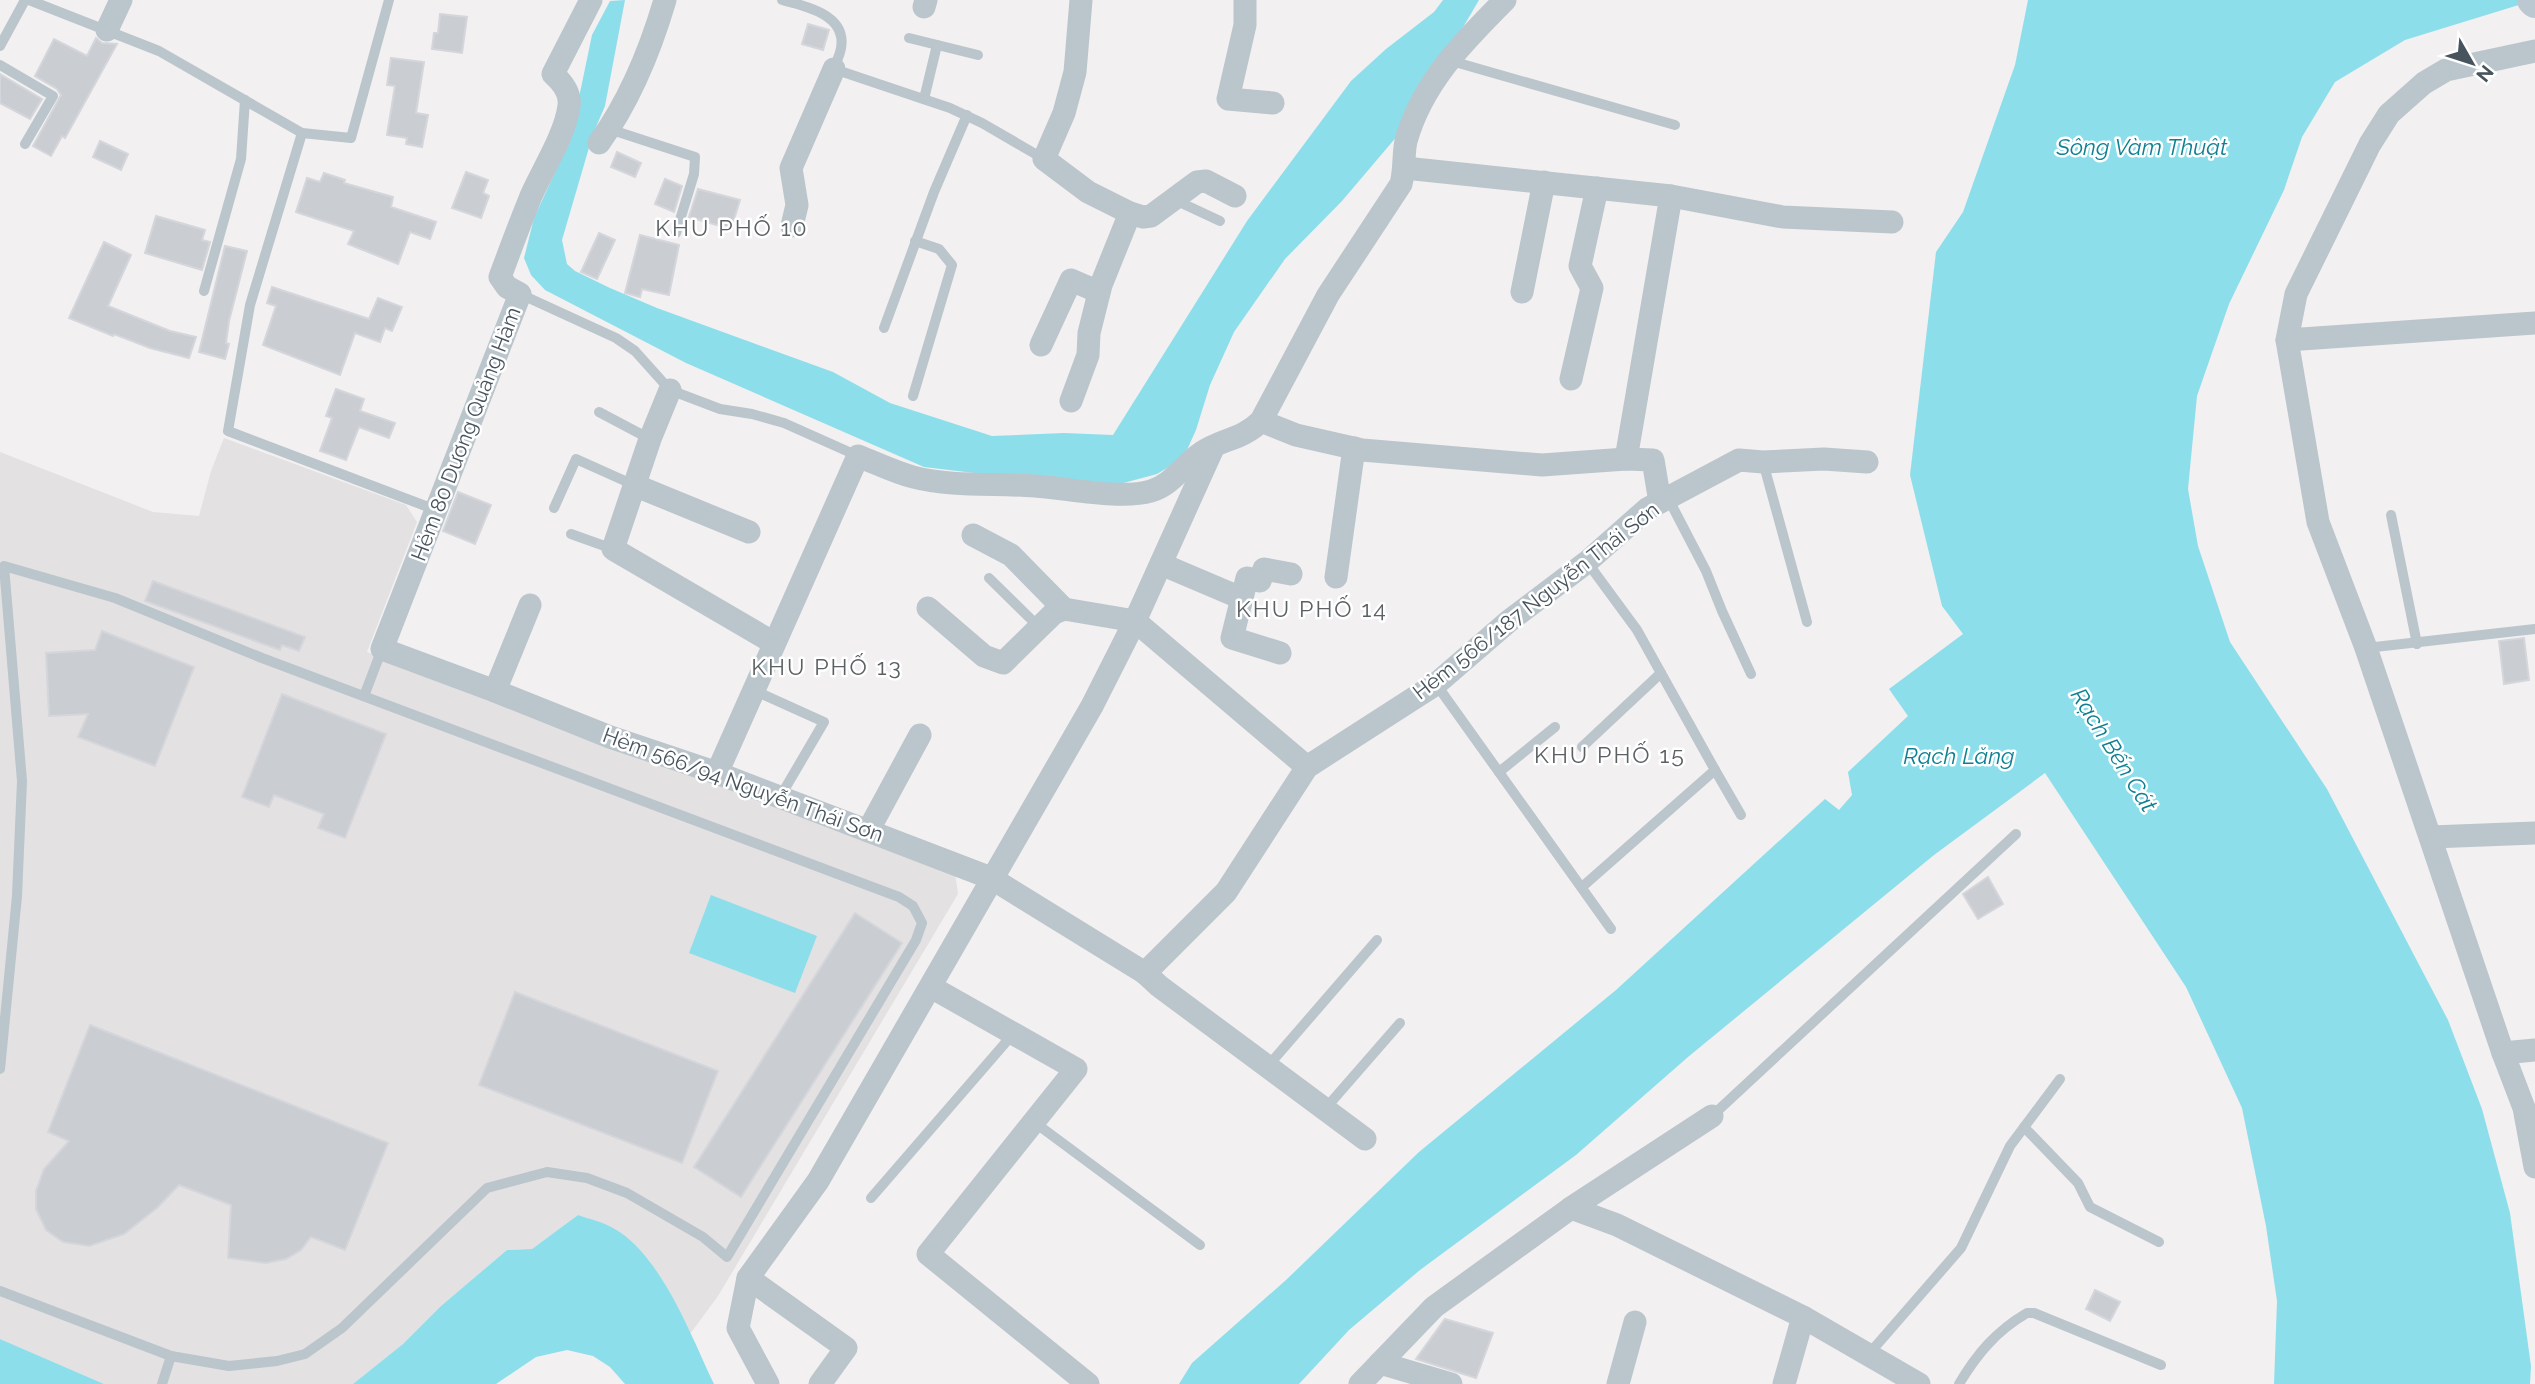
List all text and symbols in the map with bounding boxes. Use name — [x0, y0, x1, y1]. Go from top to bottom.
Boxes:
north arrow — [2437, 28, 2507, 98]
text: N — [2472, 61, 2498, 86]
water label: Sông Vàm Thuật — [2055, 133, 2228, 160]
district label: KHU PHỐ 10 — [655, 214, 809, 241]
street label: Hẻm 80 Dương Quảng Hàm — [405, 303, 526, 564]
street label: Hẻm 566/187 Nguyễn Thái Sơn — [1408, 497, 1664, 705]
district label: KHU PHỐ 14 — [1236, 595, 1388, 622]
district label: KHU PHỐ 13 — [751, 653, 903, 680]
water label: Rạch Bến Cát — [2066, 683, 2163, 817]
street label: Hẻm 566/94 Nguyễn Thái Sơn — [600, 722, 887, 847]
district label: KHU PHỐ 15 — [1534, 741, 1686, 768]
water label: Rạch Lăng — [1903, 742, 2015, 769]

